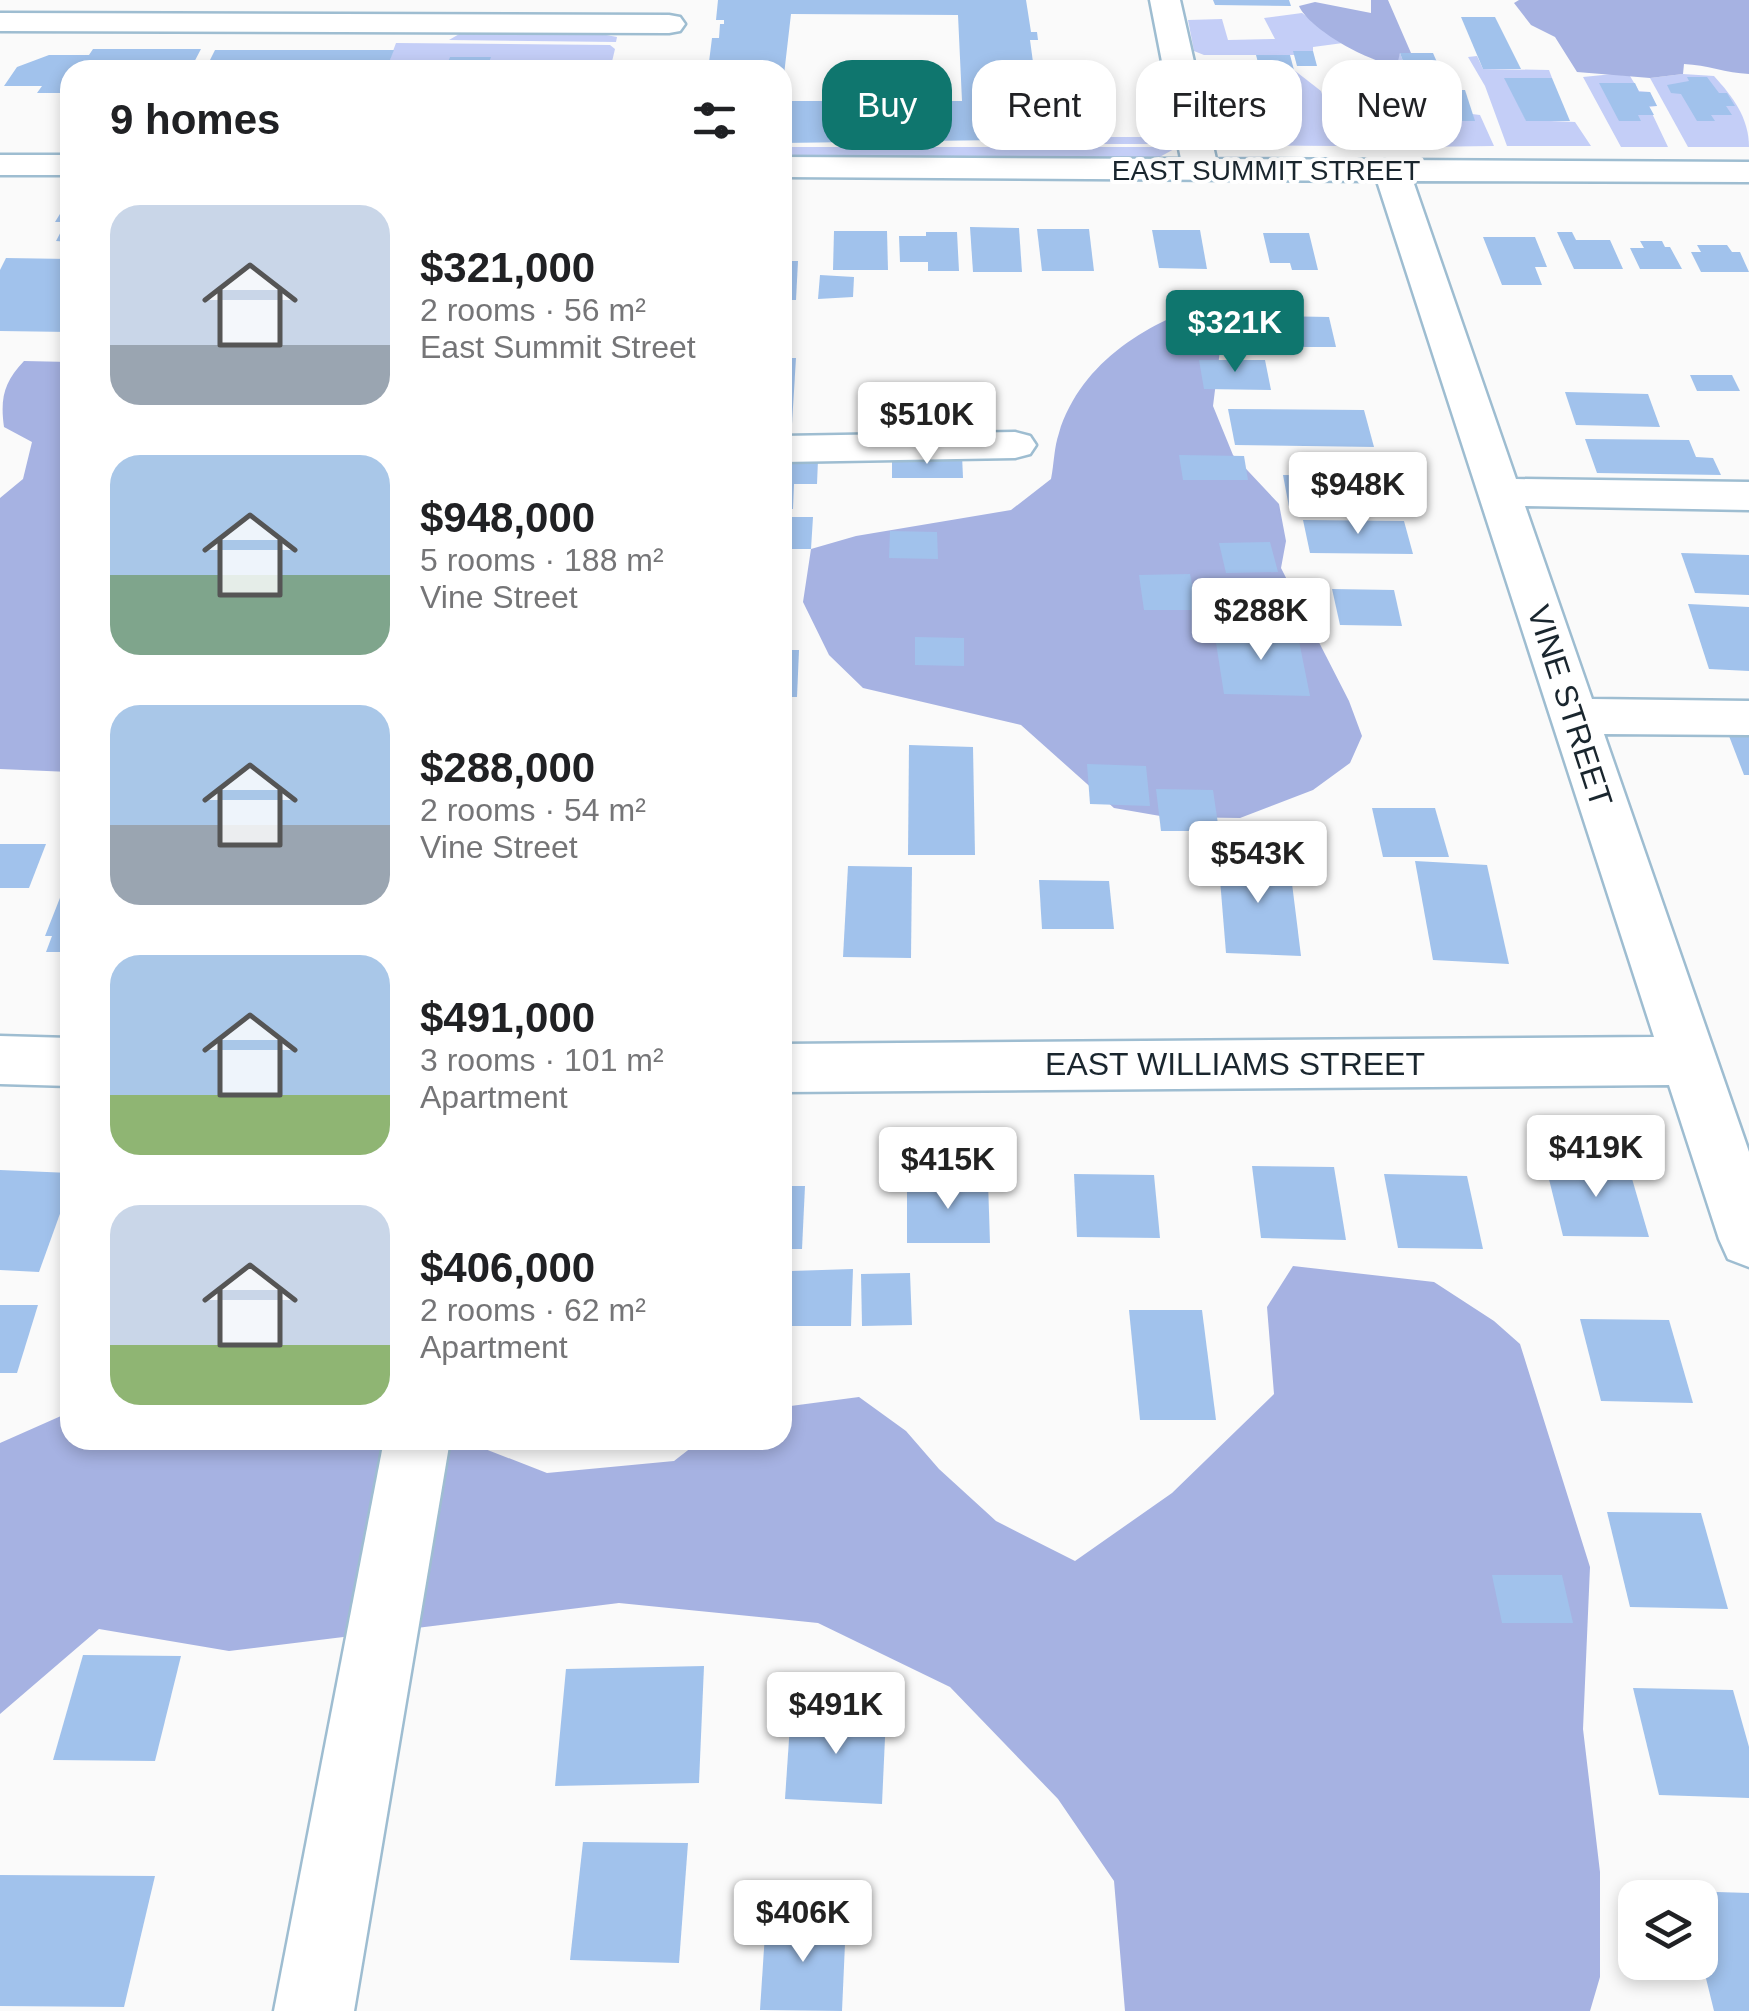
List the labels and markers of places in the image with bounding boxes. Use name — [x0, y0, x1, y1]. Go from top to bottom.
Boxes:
pin: $321K — [1165, 290, 1305, 375]
pin: $510K — [857, 382, 997, 467]
pin: $948K — [1288, 452, 1428, 537]
pin: $288K — [1191, 578, 1331, 663]
pin: $543K — [1188, 821, 1328, 906]
pin: $419K — [1526, 1115, 1666, 1200]
pin: $415K — [878, 1127, 1018, 1212]
pin: $491K — [766, 1672, 906, 1757]
pin: $406K — [733, 1880, 873, 1965]

